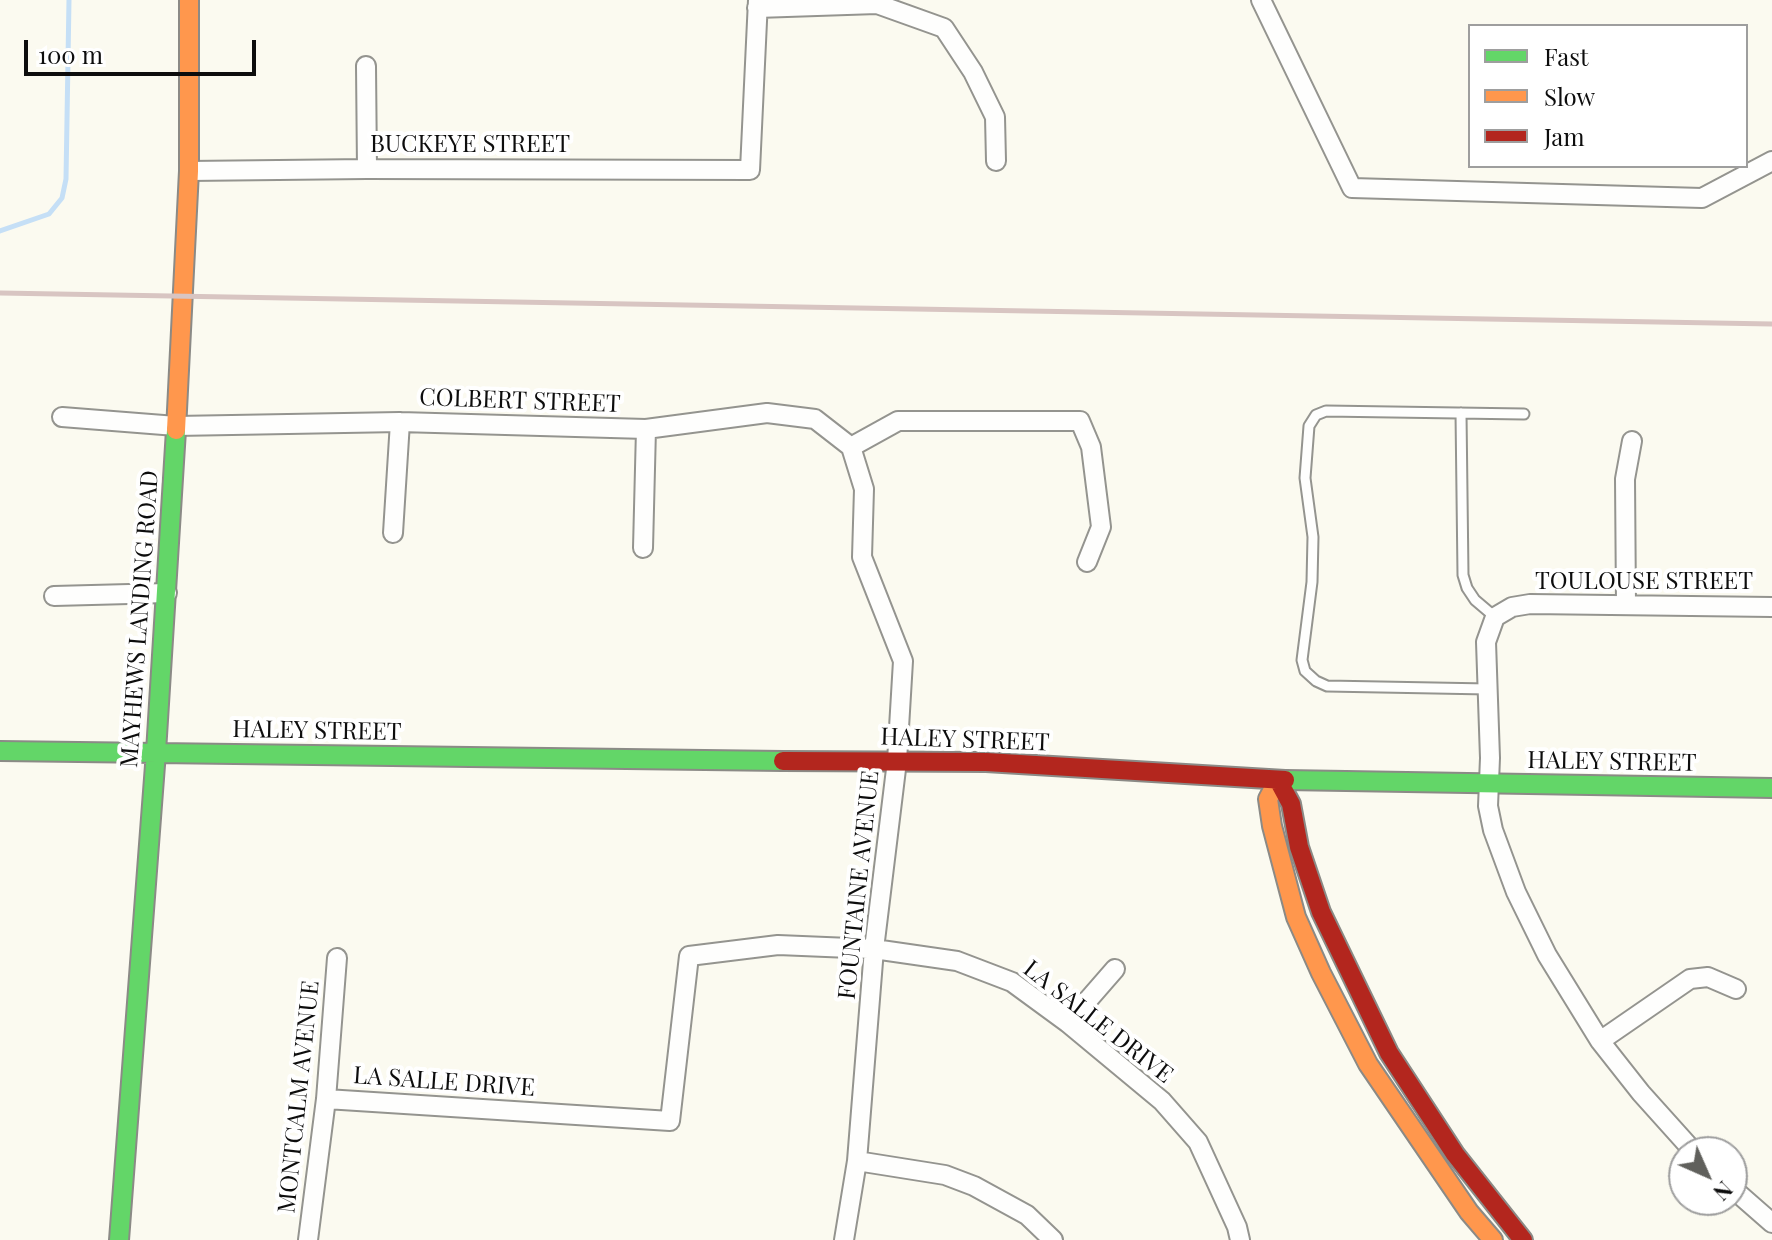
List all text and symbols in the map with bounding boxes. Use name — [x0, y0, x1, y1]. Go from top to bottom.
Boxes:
scale bar — [28, 24, 260, 74]
legend — [1468, 24, 1748, 168]
text: 100 m — [38, 38, 103, 70]
text: Fast — [1544, 40, 1589, 72]
text: Slow — [1544, 80, 1595, 112]
text: Jam — [1544, 120, 1585, 152]
street label: BUCKEYE STREET — [370, 131, 570, 159]
street label: COLBERT STREET — [419, 383, 621, 419]
street label: MAYHEWS LANDING ROAD — [115, 469, 165, 769]
street label: TOULOUSE STREET — [1535, 568, 1753, 596]
street label: HALEY STREET — [232, 715, 402, 747]
street label: HALEY STREET — [880, 723, 1050, 757]
street label: HALEY STREET — [1527, 746, 1697, 778]
street label: FOUNTAINE AVENUE — [833, 769, 885, 1001]
street label: LA SALLE DRIVE — [1017, 955, 1179, 1089]
street label: MONTCALM AVENUE — [272, 979, 326, 1215]
street label: LA SALLE DRIVE — [352, 1061, 536, 1103]
north arrow — [1668, 1136, 1748, 1216]
text: N — [1707, 1175, 1740, 1208]

